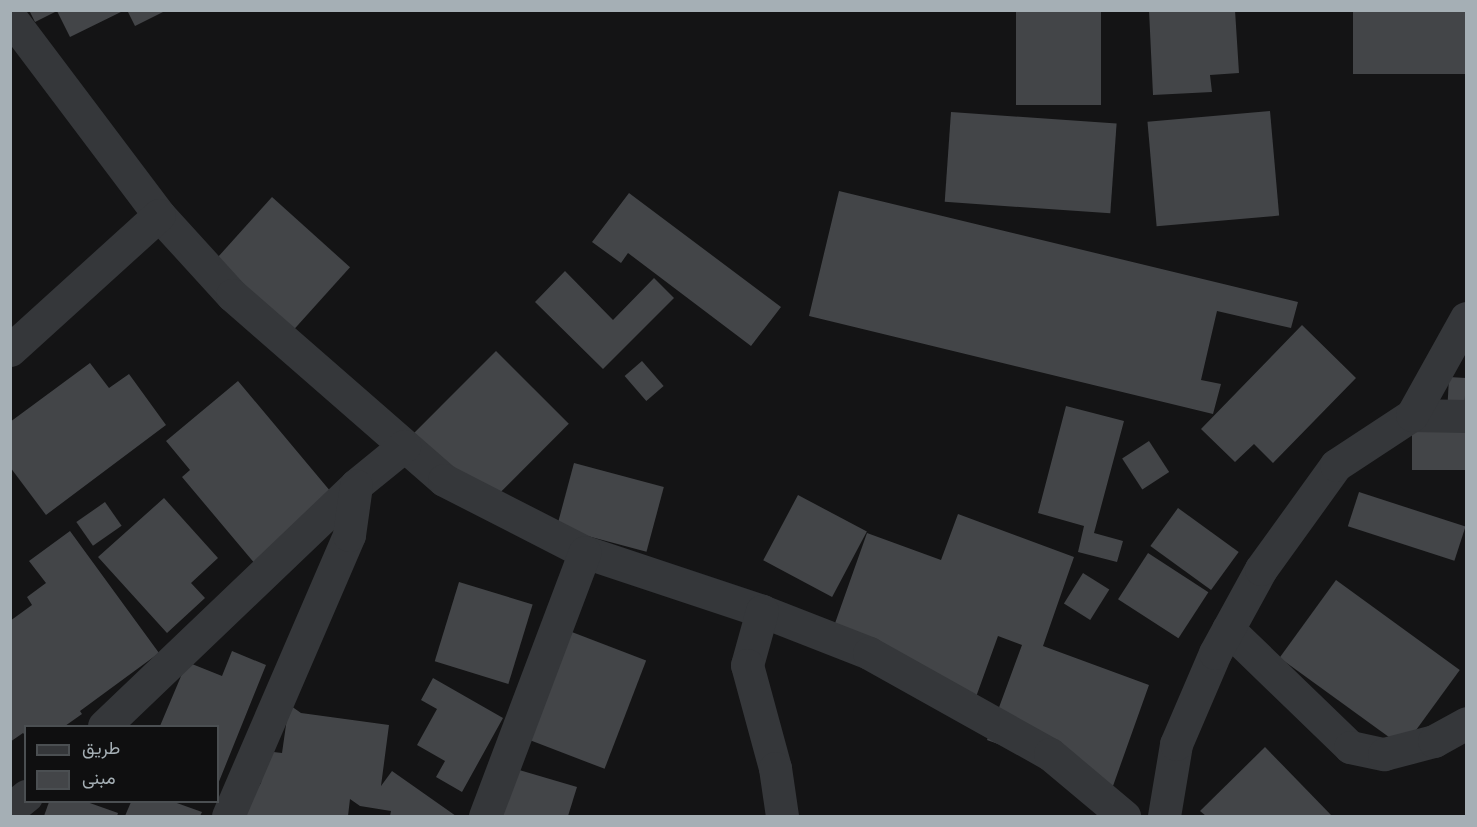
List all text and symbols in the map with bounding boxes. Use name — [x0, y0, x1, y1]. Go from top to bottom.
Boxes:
legend — [24, 725, 219, 803]
text: طريق — [82, 736, 120, 761]
text: مبنى — [82, 766, 116, 791]

